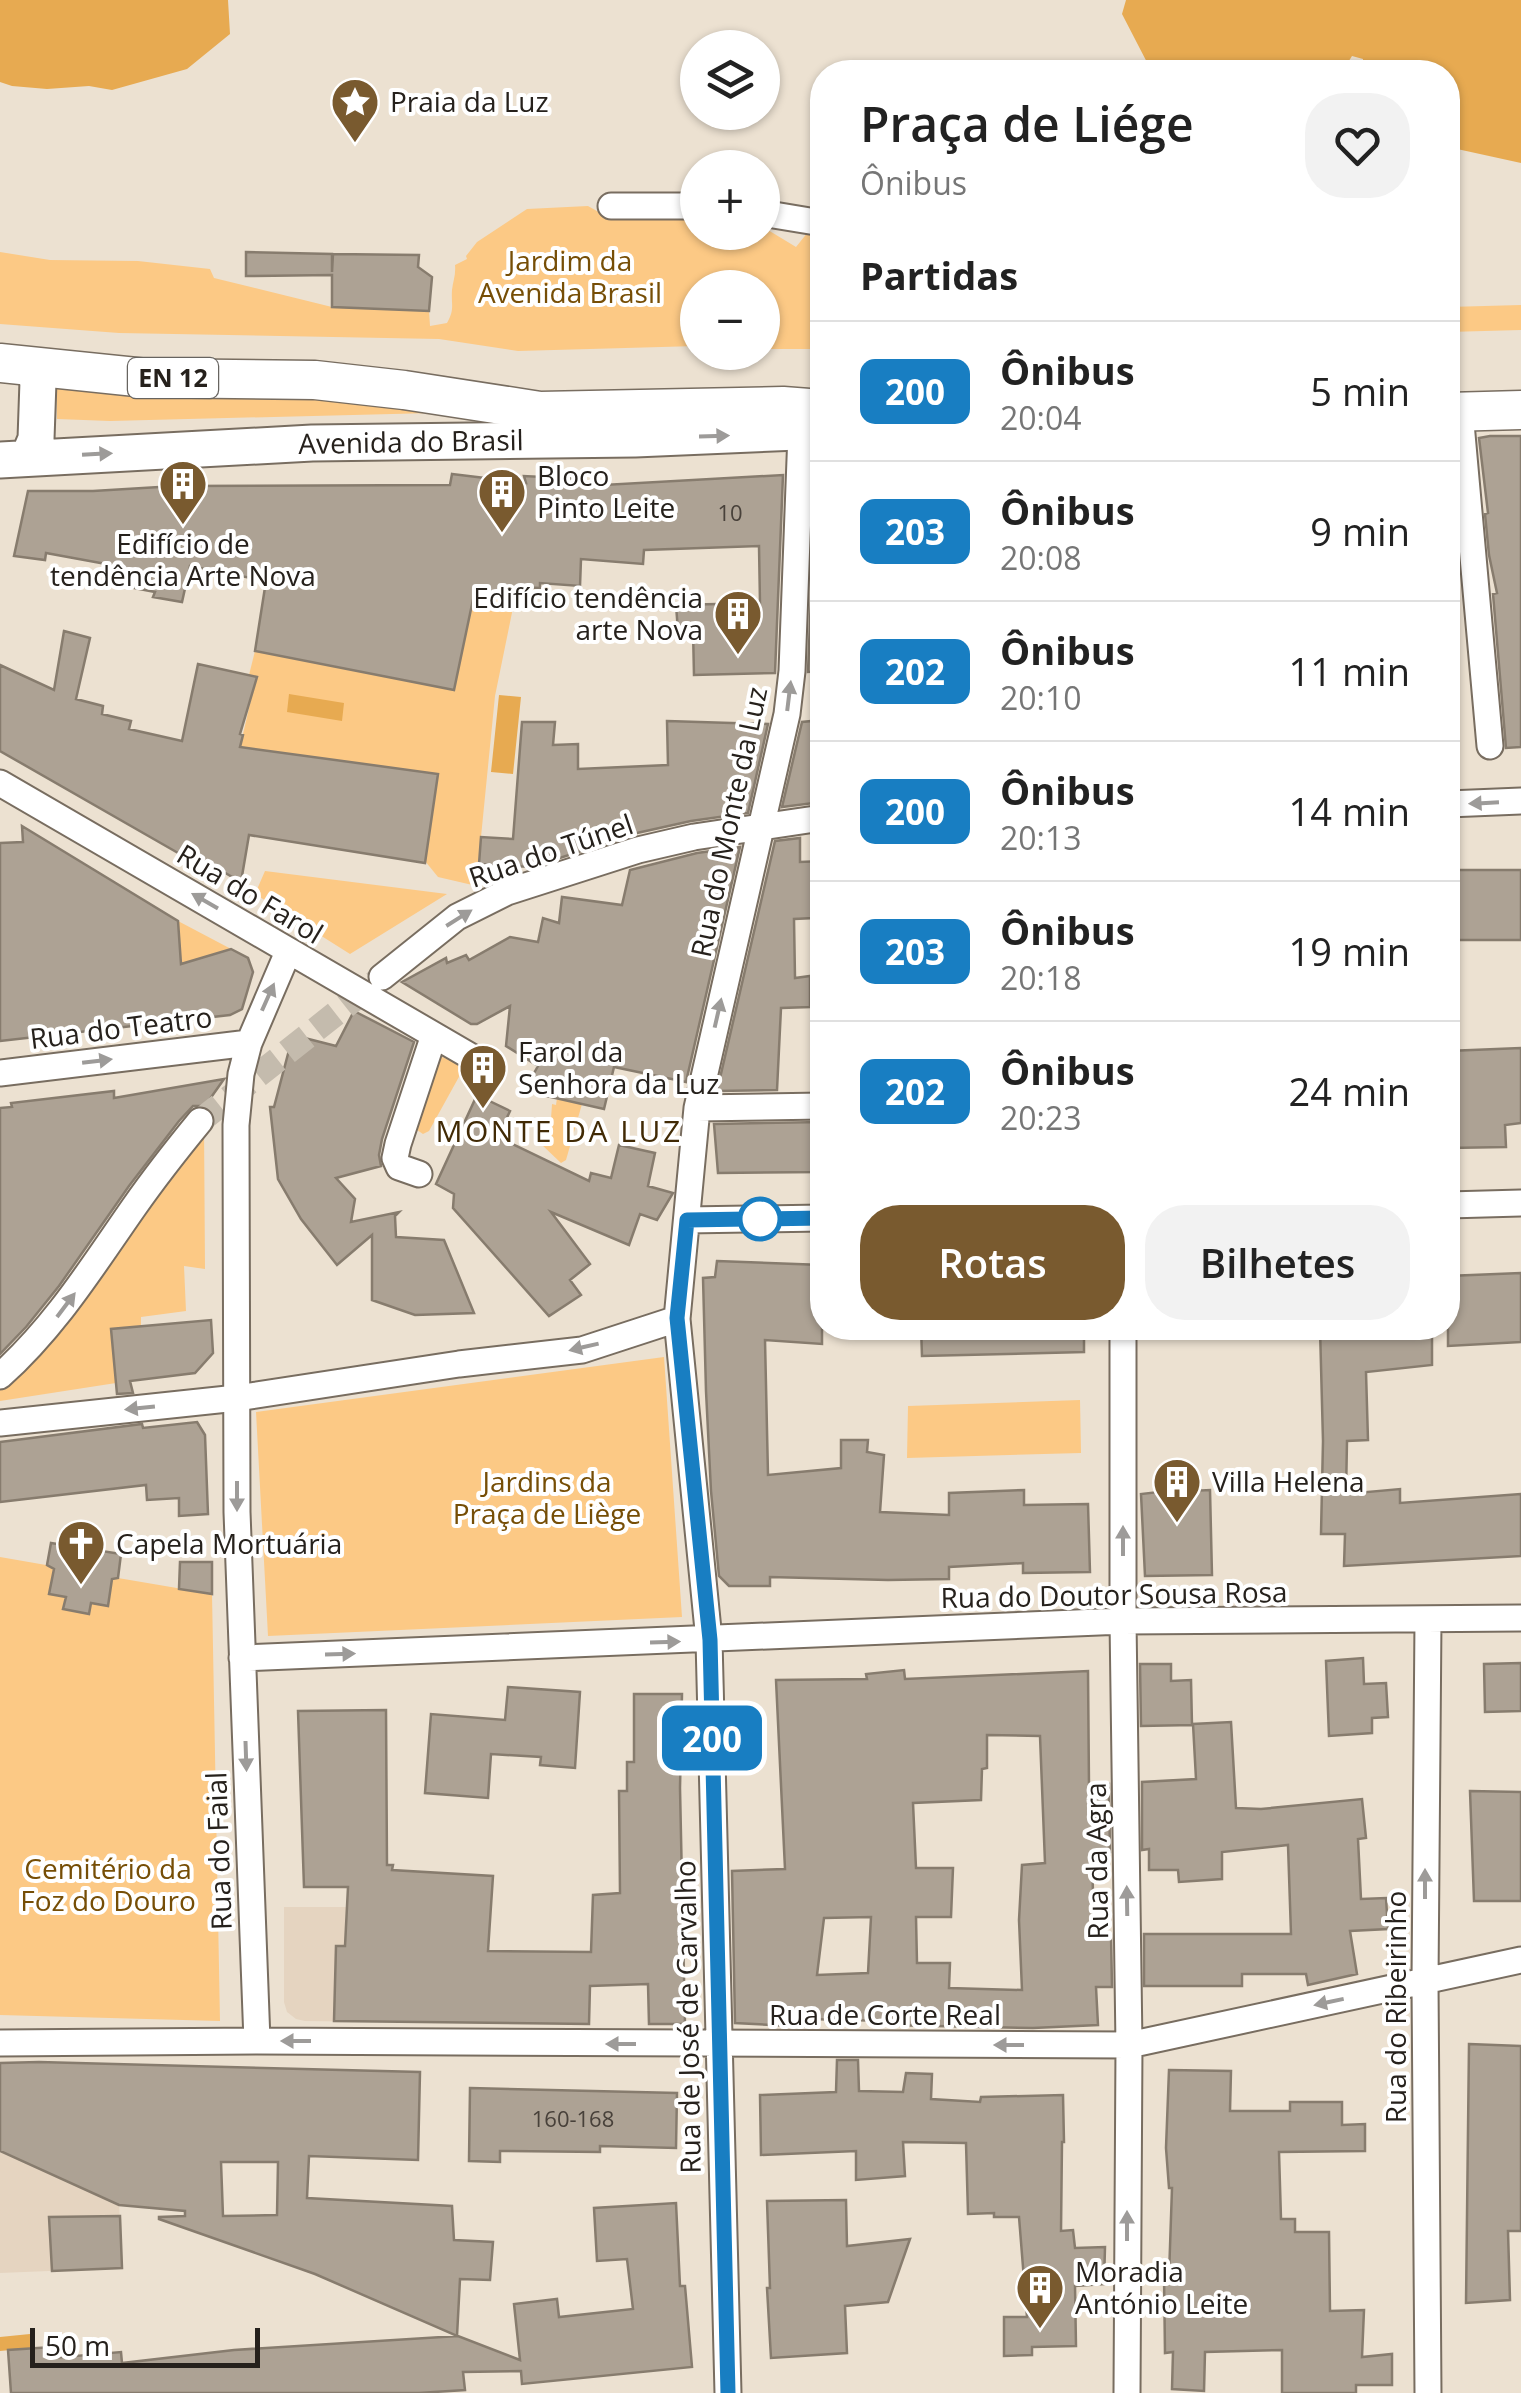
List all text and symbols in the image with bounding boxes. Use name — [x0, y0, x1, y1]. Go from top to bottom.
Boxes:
map controls — [680, 30, 780, 370]
button: layers — [680, 30, 780, 130]
place icon: Praia da Luz — [329, 76, 381, 144]
place label: Praia da Luz — [390, 82, 549, 120]
text: Praça de Liége — [860, 91, 1194, 156]
button: heart — [1305, 93, 1410, 198]
button: + — [680, 150, 780, 250]
text: Ônibus — [860, 161, 967, 204]
park label: Jardim da Avenida Brasil — [478, 241, 662, 311]
text: Partidas — [860, 249, 1018, 301]
button: − — [680, 270, 780, 370]
text: Ônibus — [1000, 344, 1135, 396]
road number: EN 12 — [128, 358, 218, 398]
text: 5 min — [1310, 365, 1410, 417]
text: 200 — [885, 368, 945, 415]
text: 20:04 — [1000, 396, 1082, 439]
street label: Avenida do Brasil — [298, 420, 524, 462]
one-way arrow — [698, 428, 730, 444]
one-way arrow — [82, 446, 114, 462]
place label: Bloco Pinto Leite — [537, 456, 675, 526]
building icon: Edifício de tendência Arte Nova — [157, 458, 209, 526]
building icon: Bloco Pinto Leite — [476, 466, 528, 534]
text: Ônibus — [1000, 484, 1135, 536]
house number: 10 — [717, 497, 743, 527]
text: 9 min — [1310, 505, 1410, 557]
text: 203 — [885, 508, 945, 555]
place label: Edifício de tendência Arte Nova — [50, 524, 316, 594]
text: 20:08 — [1000, 536, 1082, 579]
place label: Edifício tendência arte Nova — [473, 578, 703, 648]
building icon: Edifício tendência arte Nova — [712, 588, 764, 656]
text: Ônibus — [1000, 624, 1135, 676]
text: 11 min — [1289, 645, 1410, 697]
text: 202 — [885, 648, 945, 695]
text: 20:10 — [1000, 676, 1082, 719]
one-way arrow — [781, 679, 797, 711]
street label: Rua do Monte da Luz — [681, 683, 775, 961]
text: Ônibus — [1000, 764, 1135, 816]
text: 14 min — [1289, 785, 1410, 837]
text: 200 — [885, 788, 945, 835]
one-way arrow — [1468, 795, 1500, 811]
street label: Rua do Túnel — [464, 804, 638, 896]
text: 20:13 — [1000, 816, 1082, 859]
street label: Rua do Farol — [170, 835, 331, 952]
one-way arrow — [191, 893, 219, 910]
text: Ônibus — [1000, 904, 1135, 956]
one-way arrow — [445, 909, 473, 927]
text: 19 min — [1289, 925, 1410, 977]
text: 203 — [885, 928, 945, 975]
text: 20:18 — [1000, 956, 1082, 999]
one-way arrow — [260, 982, 276, 1012]
street label: Rua do Teatro — [27, 997, 214, 1057]
one-way arrow — [711, 997, 726, 1028]
place label: Farol da Senhora da Luz — [518, 1032, 719, 1102]
building icon: Farol da Senhora da Luz — [457, 1042, 509, 1110]
text: Ônibus — [1000, 1044, 1135, 1096]
one-way arrow — [81, 1053, 113, 1069]
text: 24 min — [1289, 1065, 1410, 1117]
text: 202 — [885, 1068, 945, 1115]
text: 20:23 — [1000, 1096, 1082, 1139]
district label: MONTE DA LUZ — [435, 1110, 683, 1151]
unlabelled marker — [739, 1198, 781, 1240]
button: Rotas — [860, 1205, 1125, 1320]
button: Bilhetes — [1145, 1205, 1410, 1320]
one-way arrow — [56, 1292, 76, 1318]
one-way arrow — [568, 1340, 599, 1355]
one-way arrow — [123, 1400, 155, 1416]
building icon: Villa Helena — [1151, 1456, 1203, 1524]
park label: Jardins da Praça de Liège — [453, 1462, 641, 1532]
place label: Villa Helena — [1212, 1462, 1365, 1500]
one-way arrow — [229, 1480, 245, 1512]
church icon: Capela Mortuária — [55, 1518, 107, 1586]
place label: Capela Mortuária — [116, 1524, 342, 1562]
one-way arrow — [1115, 1524, 1131, 1556]
street label: Rua do Doutor Sousa Rosa — [940, 1572, 1288, 1616]
one-way arrow — [649, 1633, 681, 1649]
one-way arrow — [324, 1646, 356, 1662]
line badge: 200 — [654, 1706, 770, 1770]
text: 200 — [682, 1715, 742, 1762]
one-way arrow — [238, 1740, 254, 1772]
street label: Rua do Faial — [196, 1771, 240, 1931]
street label: Rua da Agra — [1076, 1782, 1116, 1940]
park label: Cemitério da Foz do Douro — [20, 1849, 196, 1919]
street label: Rua de José de Carvalho — [665, 1860, 709, 2174]
one-way arrow — [1418, 1868, 1434, 1900]
one-way arrow — [1119, 1884, 1135, 1916]
street label: Rua do Ribeirinho — [1376, 1891, 1414, 2123]
street label: Rua de Corte Real — [769, 1995, 1001, 2033]
one-way arrow — [1314, 1995, 1345, 2011]
one-way arrow — [280, 2033, 312, 2049]
one-way arrow — [605, 2036, 637, 2052]
one-way arrow — [993, 2037, 1025, 2053]
house number: 160-168 — [532, 2103, 614, 2133]
one-way arrow — [1119, 2209, 1135, 2241]
place label: Moradia António Leite — [1075, 2252, 1248, 2322]
building icon: Moradia António Leite — [1014, 2262, 1066, 2330]
scale bar — [30, 2323, 260, 2368]
text: 50 m — [45, 2326, 110, 2364]

